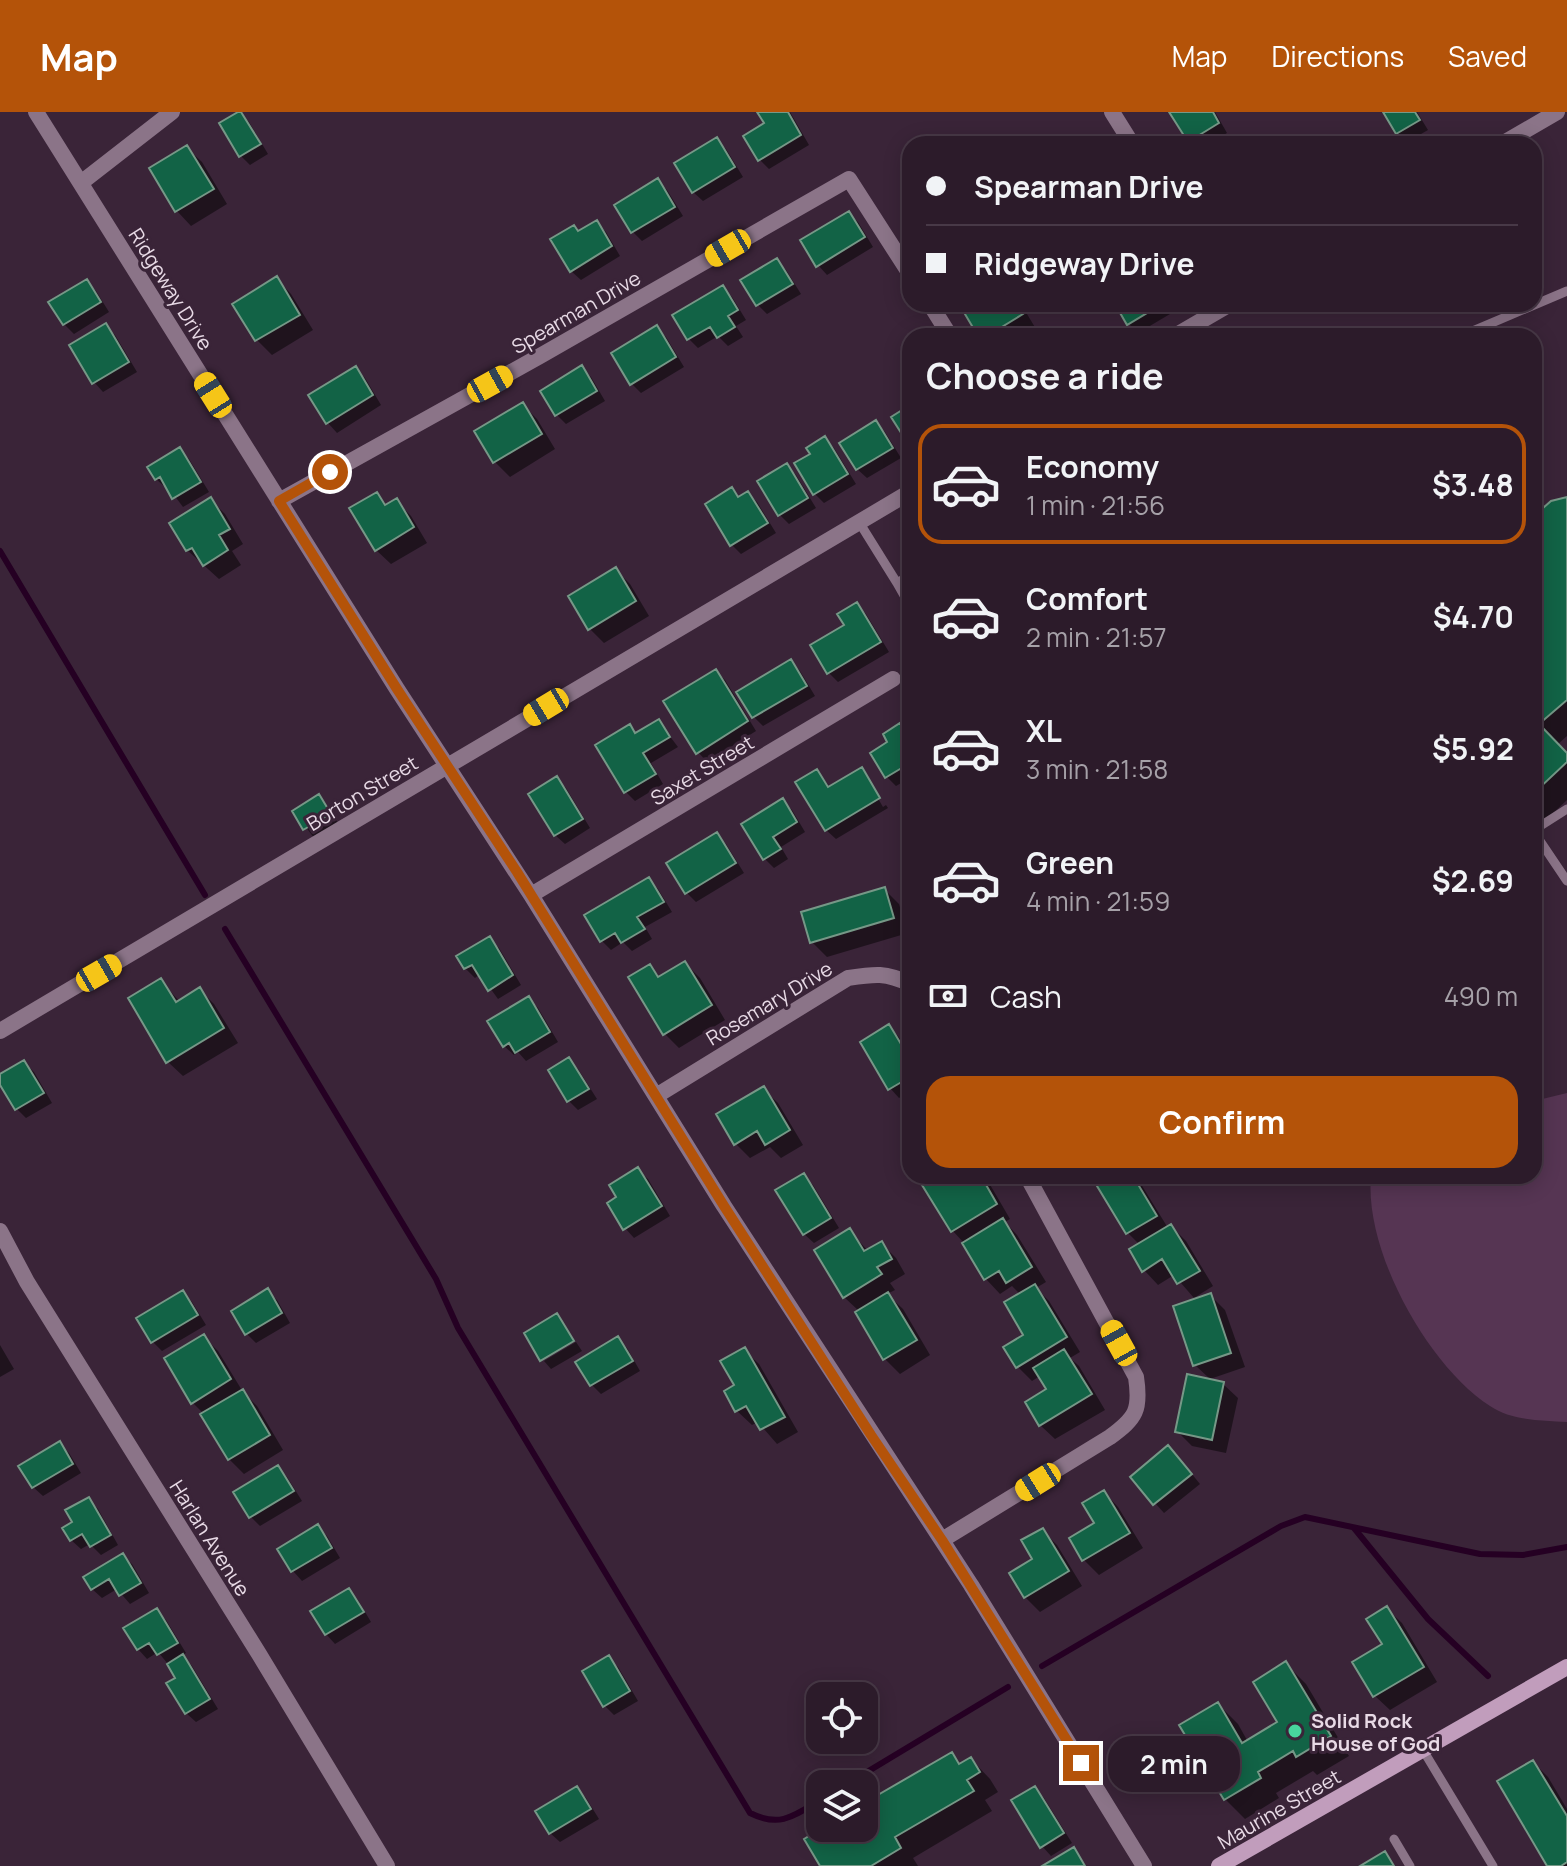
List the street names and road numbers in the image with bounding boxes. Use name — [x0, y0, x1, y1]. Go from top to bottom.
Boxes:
street label: Ridgeway Drive — [123, 223, 219, 355]
street label: Spearman Drive — [507, 264, 645, 360]
street label: Saxet Street — [645, 729, 759, 811]
street label: Borton Street — [301, 749, 423, 837]
street label: Rosemary Drive — [701, 955, 837, 1051]
street label: Harlan Avenue — [164, 1475, 256, 1601]
street label: Maurine Street — [1213, 1763, 1345, 1855]

